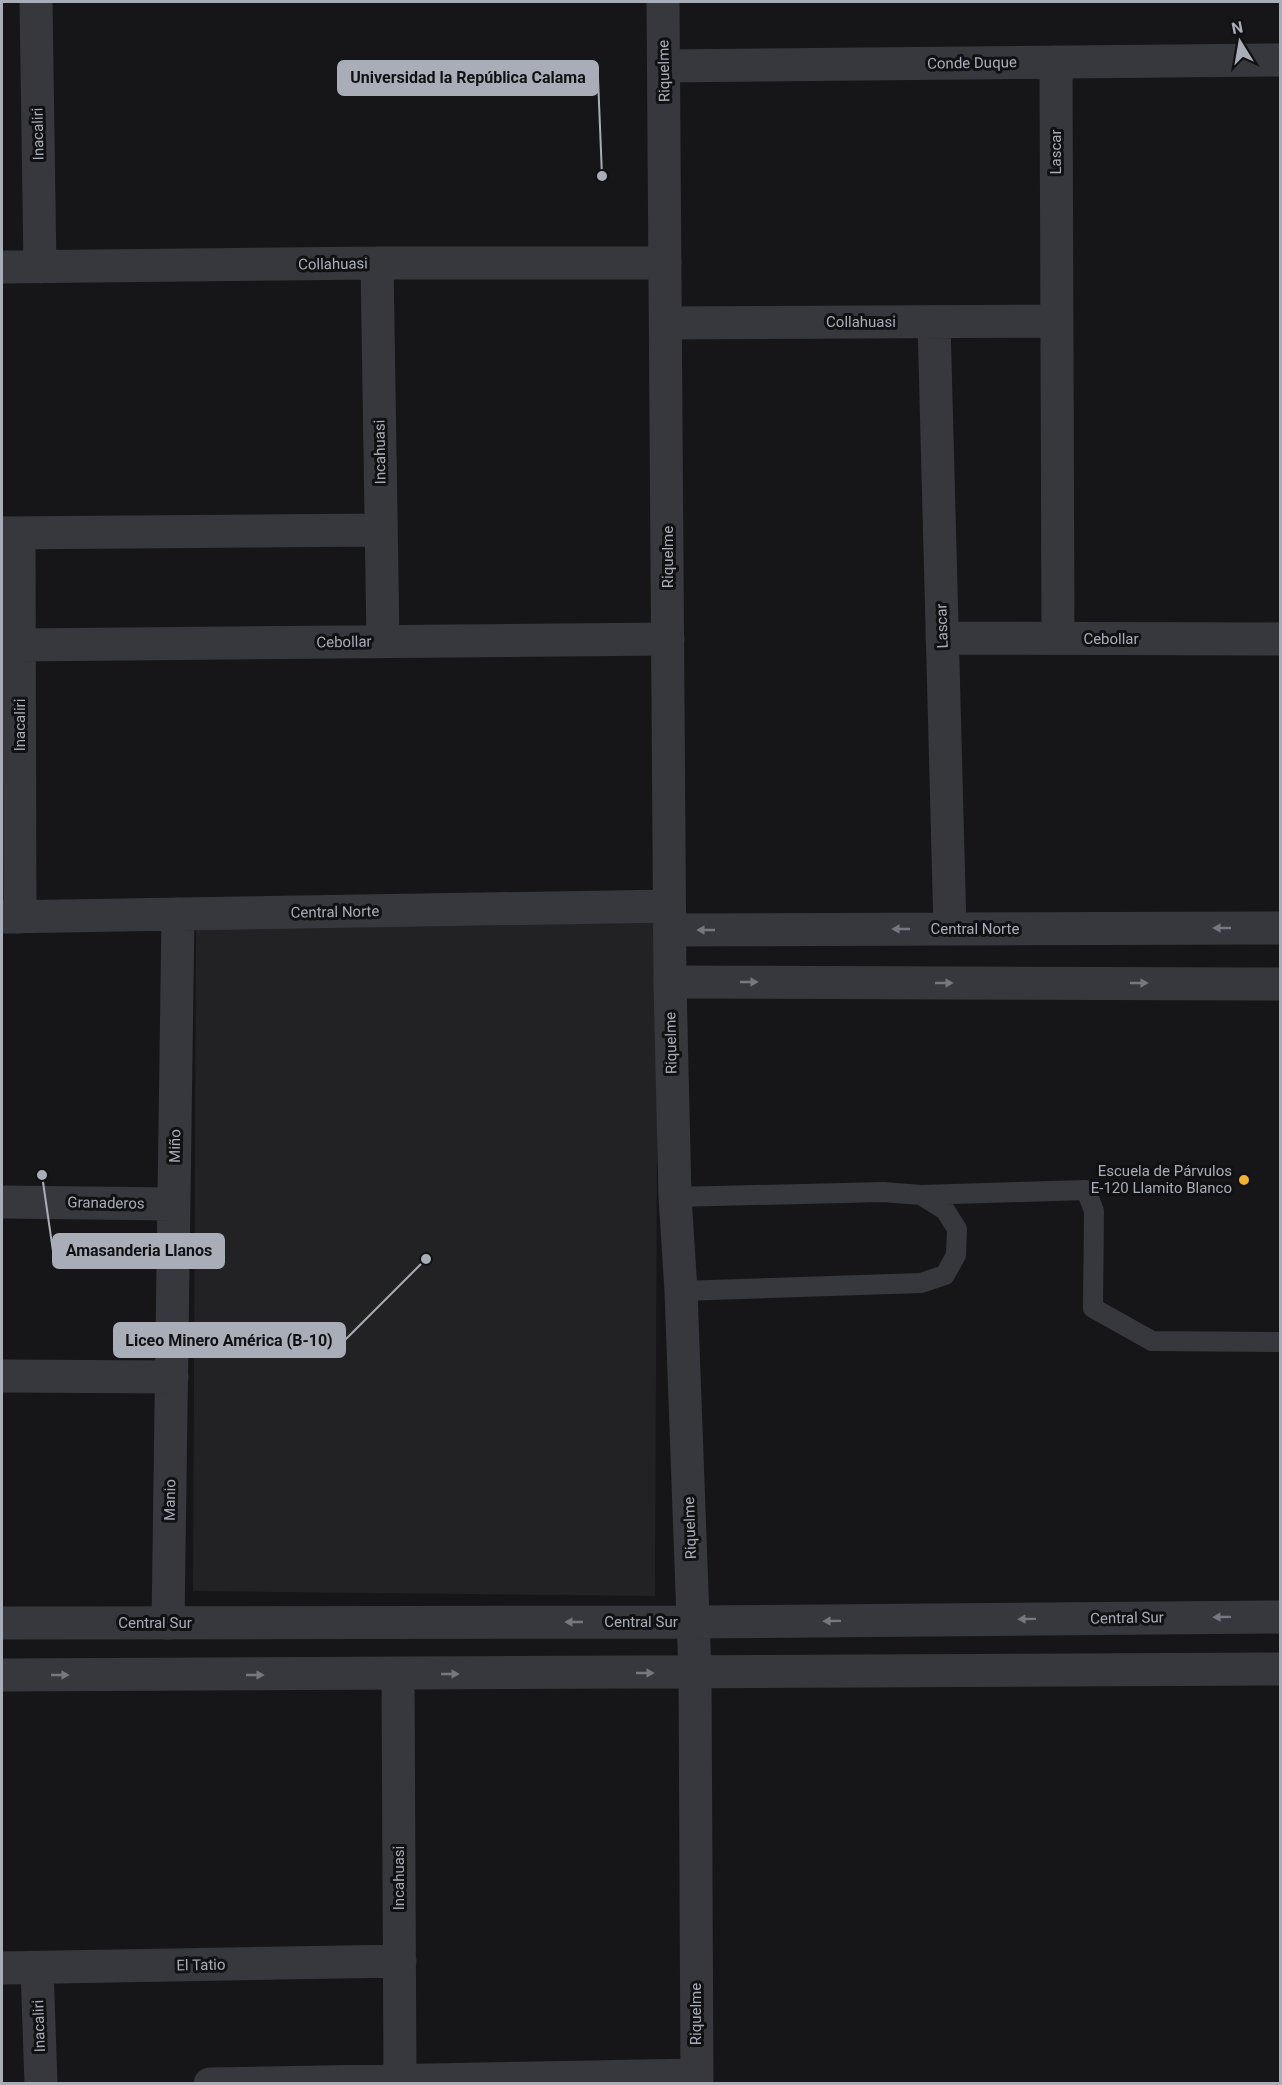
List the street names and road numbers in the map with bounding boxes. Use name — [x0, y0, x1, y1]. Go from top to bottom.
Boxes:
street label: Riquelme — [654, 40, 674, 102]
street label: Conde Duque — [927, 53, 1017, 73]
street label: Inacaliri — [29, 108, 47, 160]
street label: Lascar — [1047, 129, 1065, 175]
street label: Collahuasi — [298, 254, 368, 274]
street label: Collahuasi — [826, 313, 896, 331]
street label: Incahuasi — [370, 420, 390, 484]
street label: Riquelme — [659, 526, 677, 588]
street label: Lascar — [932, 603, 952, 649]
street label: Cebollar — [1083, 630, 1139, 648]
street label: Cebollar — [316, 633, 372, 651]
street label: Inacaliri — [11, 699, 29, 751]
street label: Central Norte — [290, 902, 380, 922]
street label: Central Norte — [931, 920, 1019, 938]
street label: Riquelme — [661, 1012, 681, 1074]
street label: Miño — [166, 1129, 184, 1163]
street label: Granaderos — [67, 1193, 145, 1213]
street label: Manio — [161, 1479, 179, 1521]
street label: Riquelme — [680, 1496, 700, 1559]
street label: Central Sur — [1090, 1608, 1164, 1628]
street label: Central Sur — [604, 1613, 678, 1631]
street label: Central Sur — [118, 1614, 192, 1632]
street label: Incahuasi — [390, 1846, 408, 1910]
street label: El Tatio — [176, 1956, 226, 1974]
street label: Riquelme — [687, 1983, 705, 2045]
street label: Inacaliri — [29, 1999, 49, 2053]

